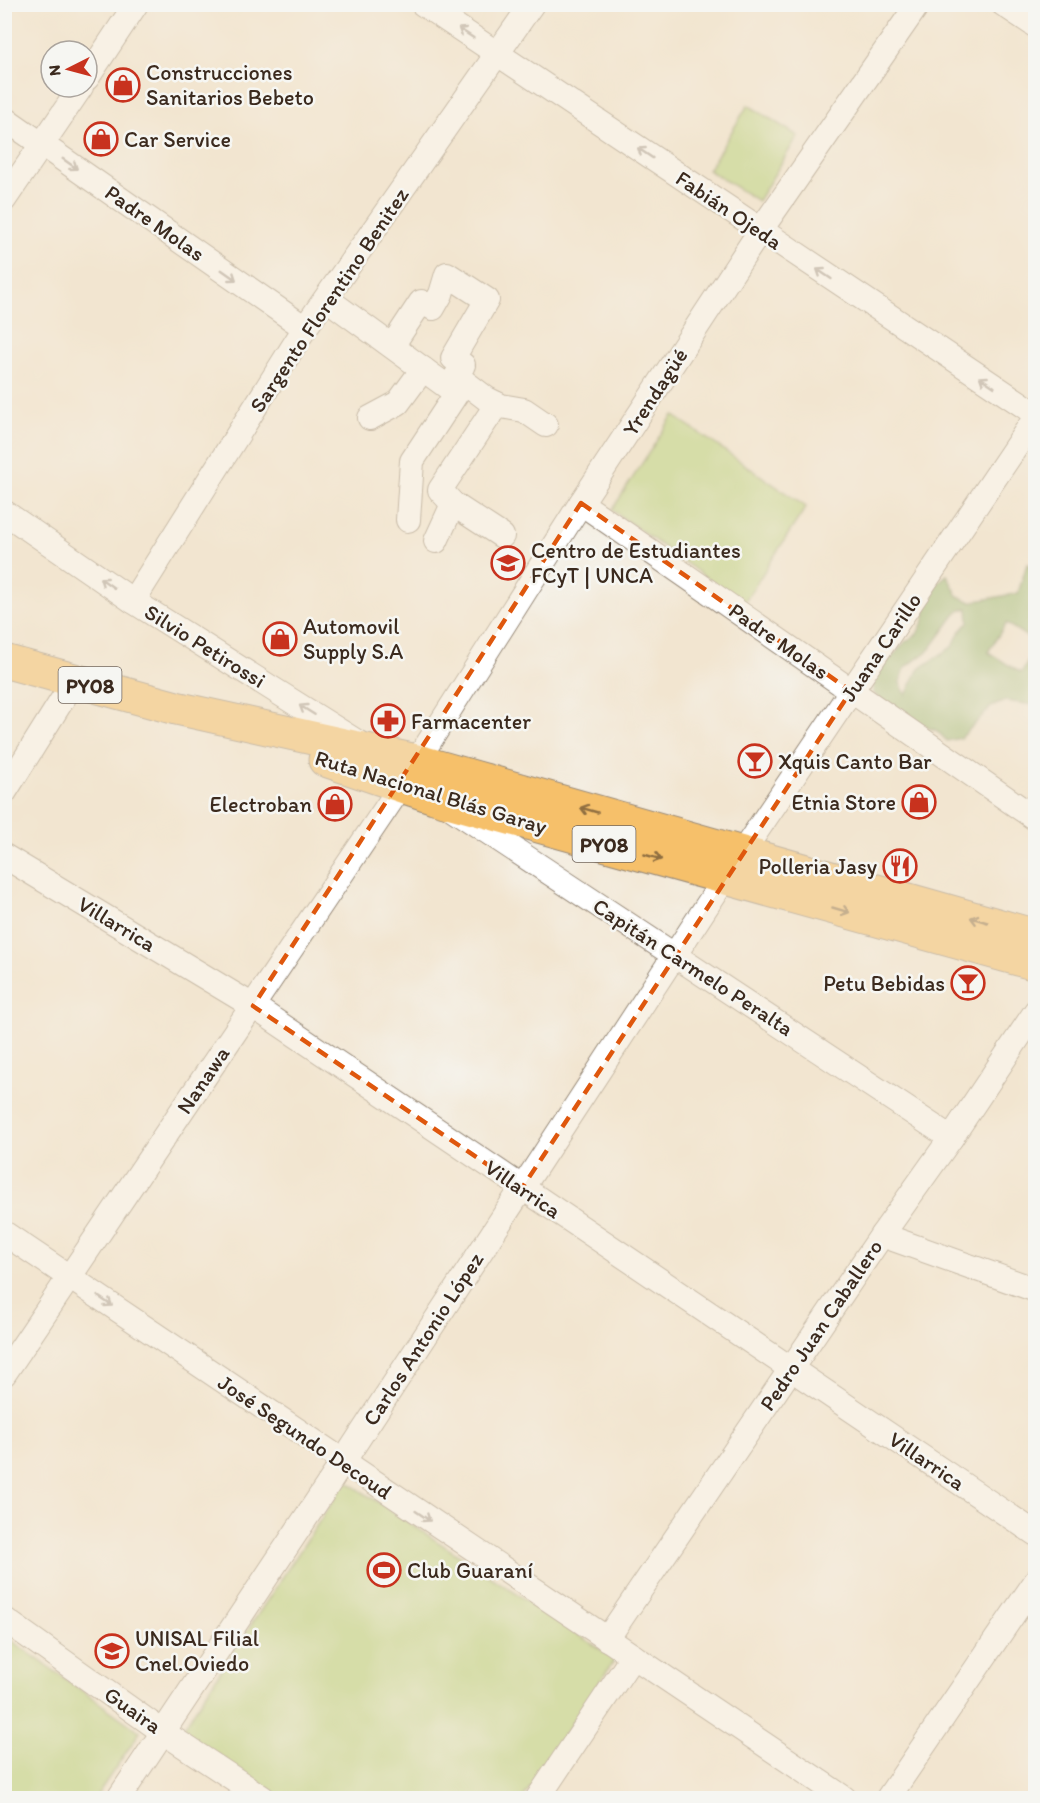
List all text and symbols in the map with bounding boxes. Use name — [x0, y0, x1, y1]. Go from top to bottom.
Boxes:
one-way arrow — [458, 26, 475, 38]
north arrow — [39, 39, 99, 99]
place label: Construcciones Sanitarios Bebeto — [146, 59, 314, 111]
text: N — [45, 64, 65, 77]
shop icon: Construcciones Sanitarios Bebeto — [105, 67, 141, 103]
shop icon: Car Service — [83, 121, 119, 157]
place label: Car Service — [124, 126, 231, 153]
one-way arrow — [637, 147, 654, 159]
one-way arrow — [61, 158, 77, 170]
street label: Fabián Ojeda — [671, 164, 788, 256]
street label: Padre Molas — [100, 179, 210, 267]
street label: Sargento Florentino Benitez — [244, 182, 414, 418]
one-way arrow — [816, 267, 833, 280]
one-way arrow — [221, 269, 237, 281]
street label: Yrendagüé — [617, 343, 693, 441]
one-way arrow — [979, 375, 996, 387]
place label: Centro de Estudiantes FCyT | UNCA — [531, 537, 741, 589]
school or university icon: Centro de Estudiantes FCyT | UNCA — [490, 545, 526, 581]
one-way arrow — [100, 577, 116, 589]
street label: Juana Carillo — [835, 587, 927, 707]
street label: Padre Molas — [724, 597, 834, 685]
street label: Silvio Petirossi — [139, 598, 271, 694]
place label: Automovil Supply S.A — [303, 613, 403, 665]
shop icon: Automovil Supply S.A — [262, 621, 298, 657]
road number: PY08 — [58, 667, 122, 703]
pharmacy icon: Farmacenter — [370, 703, 406, 739]
one-way arrow — [299, 704, 316, 716]
place label: Farmacenter — [411, 708, 531, 735]
bar icon: Xquis Canto Bar — [737, 743, 773, 779]
street label: Ruta Nacional Blás Garay — [312, 744, 551, 840]
place label: Xquis Canto Bar — [778, 748, 932, 775]
shop icon: Etnia Store — [901, 784, 937, 820]
shop icon: Electroban — [317, 786, 353, 822]
place label: Etnia Store — [791, 789, 896, 816]
place label: Electroban — [210, 791, 313, 818]
one-way arrow — [580, 804, 599, 815]
road number: PY08 — [572, 826, 636, 862]
restaurant icon: Polleria Jasy — [882, 848, 918, 884]
one-way arrow — [643, 852, 662, 864]
place label: Polleria Jasy — [758, 853, 878, 880]
street label: Villarrica — [73, 890, 161, 958]
street label: Capitán Carmelo Peralta — [588, 892, 798, 1042]
one-way arrow — [831, 905, 850, 916]
one-way arrow — [970, 914, 989, 925]
bar icon: Petu Bebidas — [950, 965, 986, 1001]
place label: Petu Bebidas — [823, 970, 945, 997]
street label: Nanawa — [171, 1040, 236, 1119]
street label: Villarrica — [480, 1154, 567, 1225]
street label: Pedro Juan Caballero — [754, 1234, 888, 1416]
street label: Carlos Antonio López — [357, 1247, 489, 1431]
one-way arrow — [96, 1296, 113, 1308]
street label: José Segundo Decoud — [213, 1369, 397, 1505]
street label: Villarrica — [884, 1426, 971, 1497]
one-way arrow — [415, 1510, 431, 1522]
sports icon: Club Guaraní — [366, 1552, 402, 1588]
place label: Club Guaraní — [407, 1557, 533, 1584]
place label: UNISAL Filial Cnel.Oviedo — [135, 1625, 259, 1677]
school or university icon: UNISAL Filial Cnel.Oviedo — [94, 1633, 130, 1669]
street label: Guaira — [99, 1681, 167, 1740]

